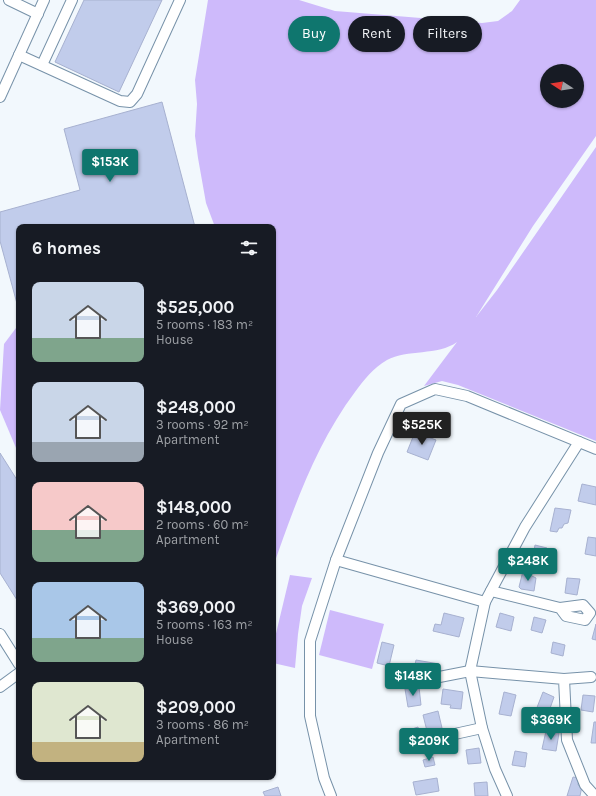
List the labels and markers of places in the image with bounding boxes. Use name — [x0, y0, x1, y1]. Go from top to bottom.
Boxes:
pin: $153K — [82, 149, 138, 183]
pin: $525K — [394, 412, 450, 446]
pin: $248K — [500, 548, 556, 582]
pin: $148K — [385, 663, 441, 697]
pin: $369K — [523, 707, 579, 741]
pin: $209K — [401, 728, 457, 762]

